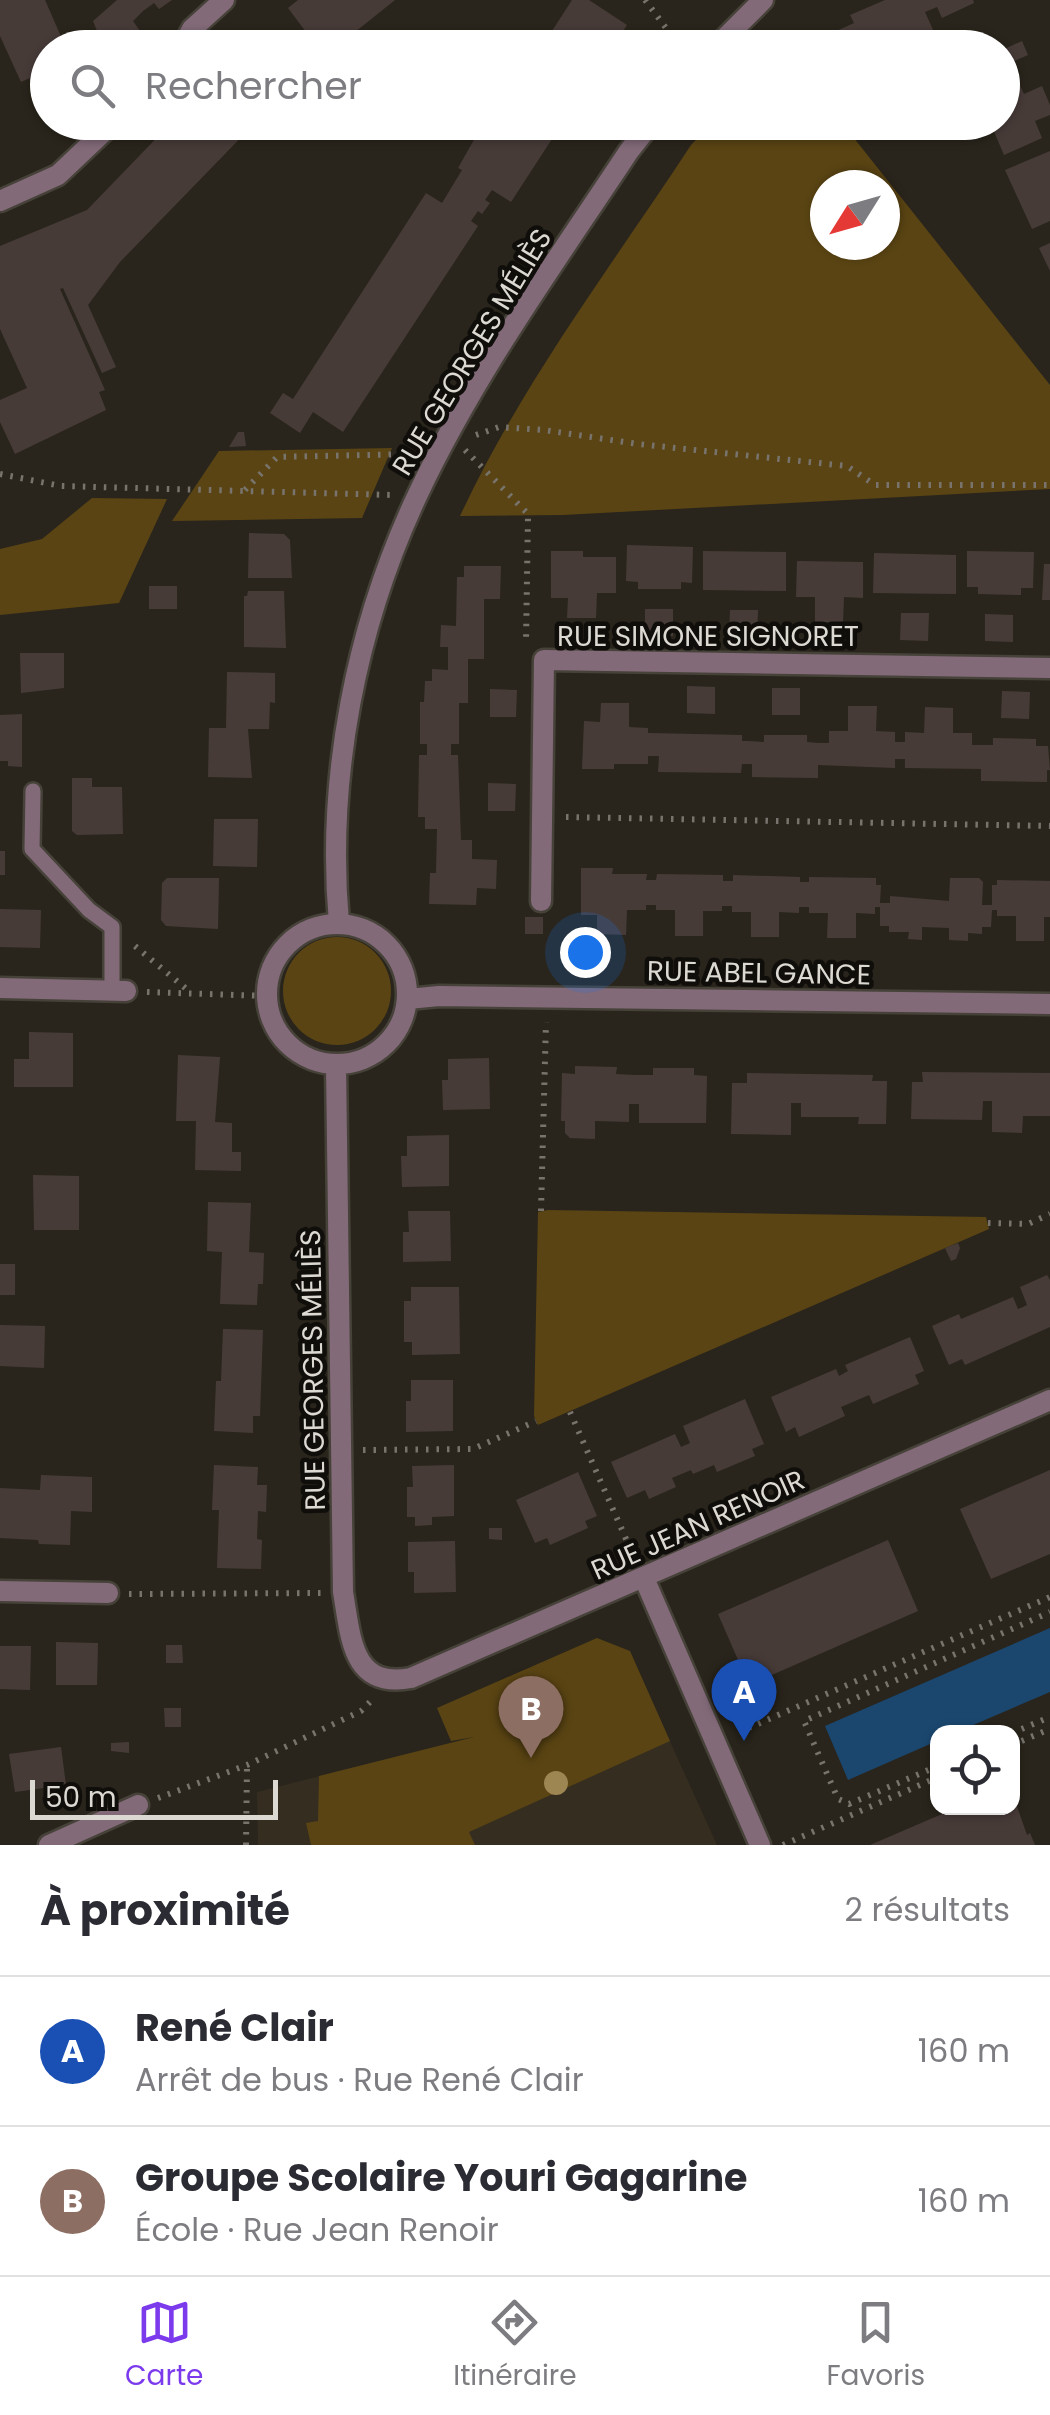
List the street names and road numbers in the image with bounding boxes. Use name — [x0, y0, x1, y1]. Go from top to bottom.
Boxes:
street label: RUE GEORGES MÉLIÈS — [383, 221, 561, 483]
street label: RUE SIMONE SIGNORET — [557, 617, 859, 656]
street label: RUE ABEL GANCE — [647, 952, 871, 994]
street label: RUE GEORGES MÉLIÈS — [291, 1229, 335, 1511]
street label: RUE JEAN RENOIR — [585, 1460, 811, 1590]

